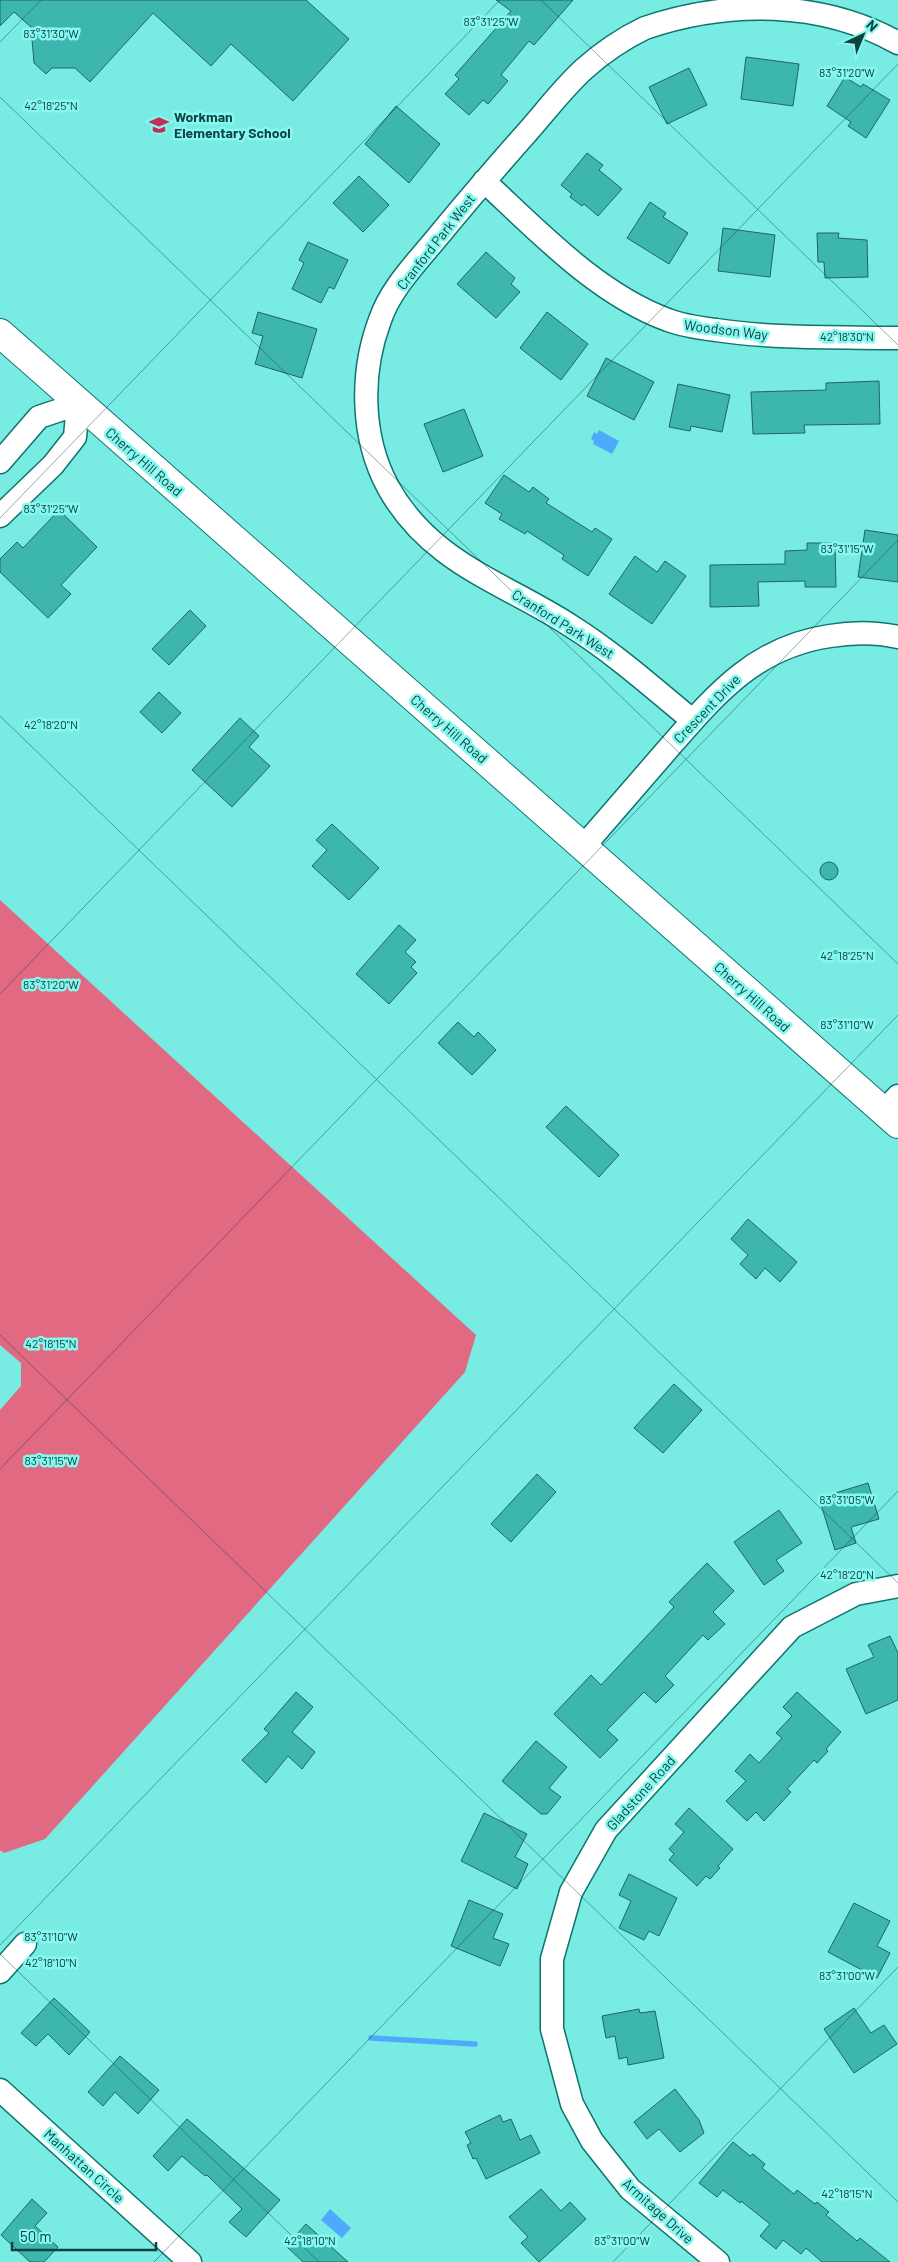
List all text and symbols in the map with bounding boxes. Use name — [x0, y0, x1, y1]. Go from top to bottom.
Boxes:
north arrow — [838, 10, 888, 60]
text: 83°31'25"W — [463, 14, 519, 28]
text: N — [863, 16, 882, 35]
text: 83°31'30"W — [23, 26, 79, 40]
text: 83°31'20"W — [819, 65, 875, 79]
text: 42°18'25"N — [24, 98, 78, 112]
place label: Workman Elementary School — [174, 108, 291, 141]
school or university icon: Workman Elementary School — [148, 114, 170, 136]
street label: Cranford Park West — [393, 190, 478, 293]
street label: Woodson Way — [683, 316, 770, 343]
text: 42°18'30"N — [820, 329, 874, 343]
street label: Cherry Hill Road — [102, 424, 186, 500]
text: 83°31'25"W — [23, 501, 79, 515]
text: 83°31'15"W — [821, 541, 874, 555]
street label: Cranford Park West — [509, 585, 617, 662]
street label: Crescent Drive — [670, 671, 744, 747]
street label: Cherry Hill Road — [407, 691, 491, 767]
text: 42°18'20"N — [24, 717, 78, 731]
text: 42°18'25"N — [820, 948, 874, 962]
street label: Cherry Hill Road — [711, 958, 794, 1035]
text: 83°31'20"W — [23, 977, 79, 991]
text: 83°31'10"W — [820, 1017, 874, 1031]
text: 42°18'15"N — [25, 1336, 77, 1350]
text: 83°31'15"W — [25, 1453, 78, 1467]
text: 83°31'05"W — [819, 1492, 875, 1506]
text: 42°18'20"N — [820, 1567, 874, 1581]
street label: Gladstone Road — [603, 1752, 679, 1833]
text: 83°31'10"W — [24, 1929, 78, 1943]
text: 42°18'10"N — [25, 1955, 77, 1969]
text: 83°31'00"W — [819, 1968, 876, 1982]
street label: Manhattan Circle — [41, 2125, 128, 2206]
street label: Armitage Drive — [619, 2174, 697, 2247]
text: 42°18'15"N — [821, 2186, 873, 2200]
scale bar — [12, 2220, 156, 2252]
text: 50 m — [20, 2227, 52, 2245]
text: 42°18'10"N — [284, 2233, 336, 2247]
text: 83°31'00"W — [594, 2233, 651, 2247]

